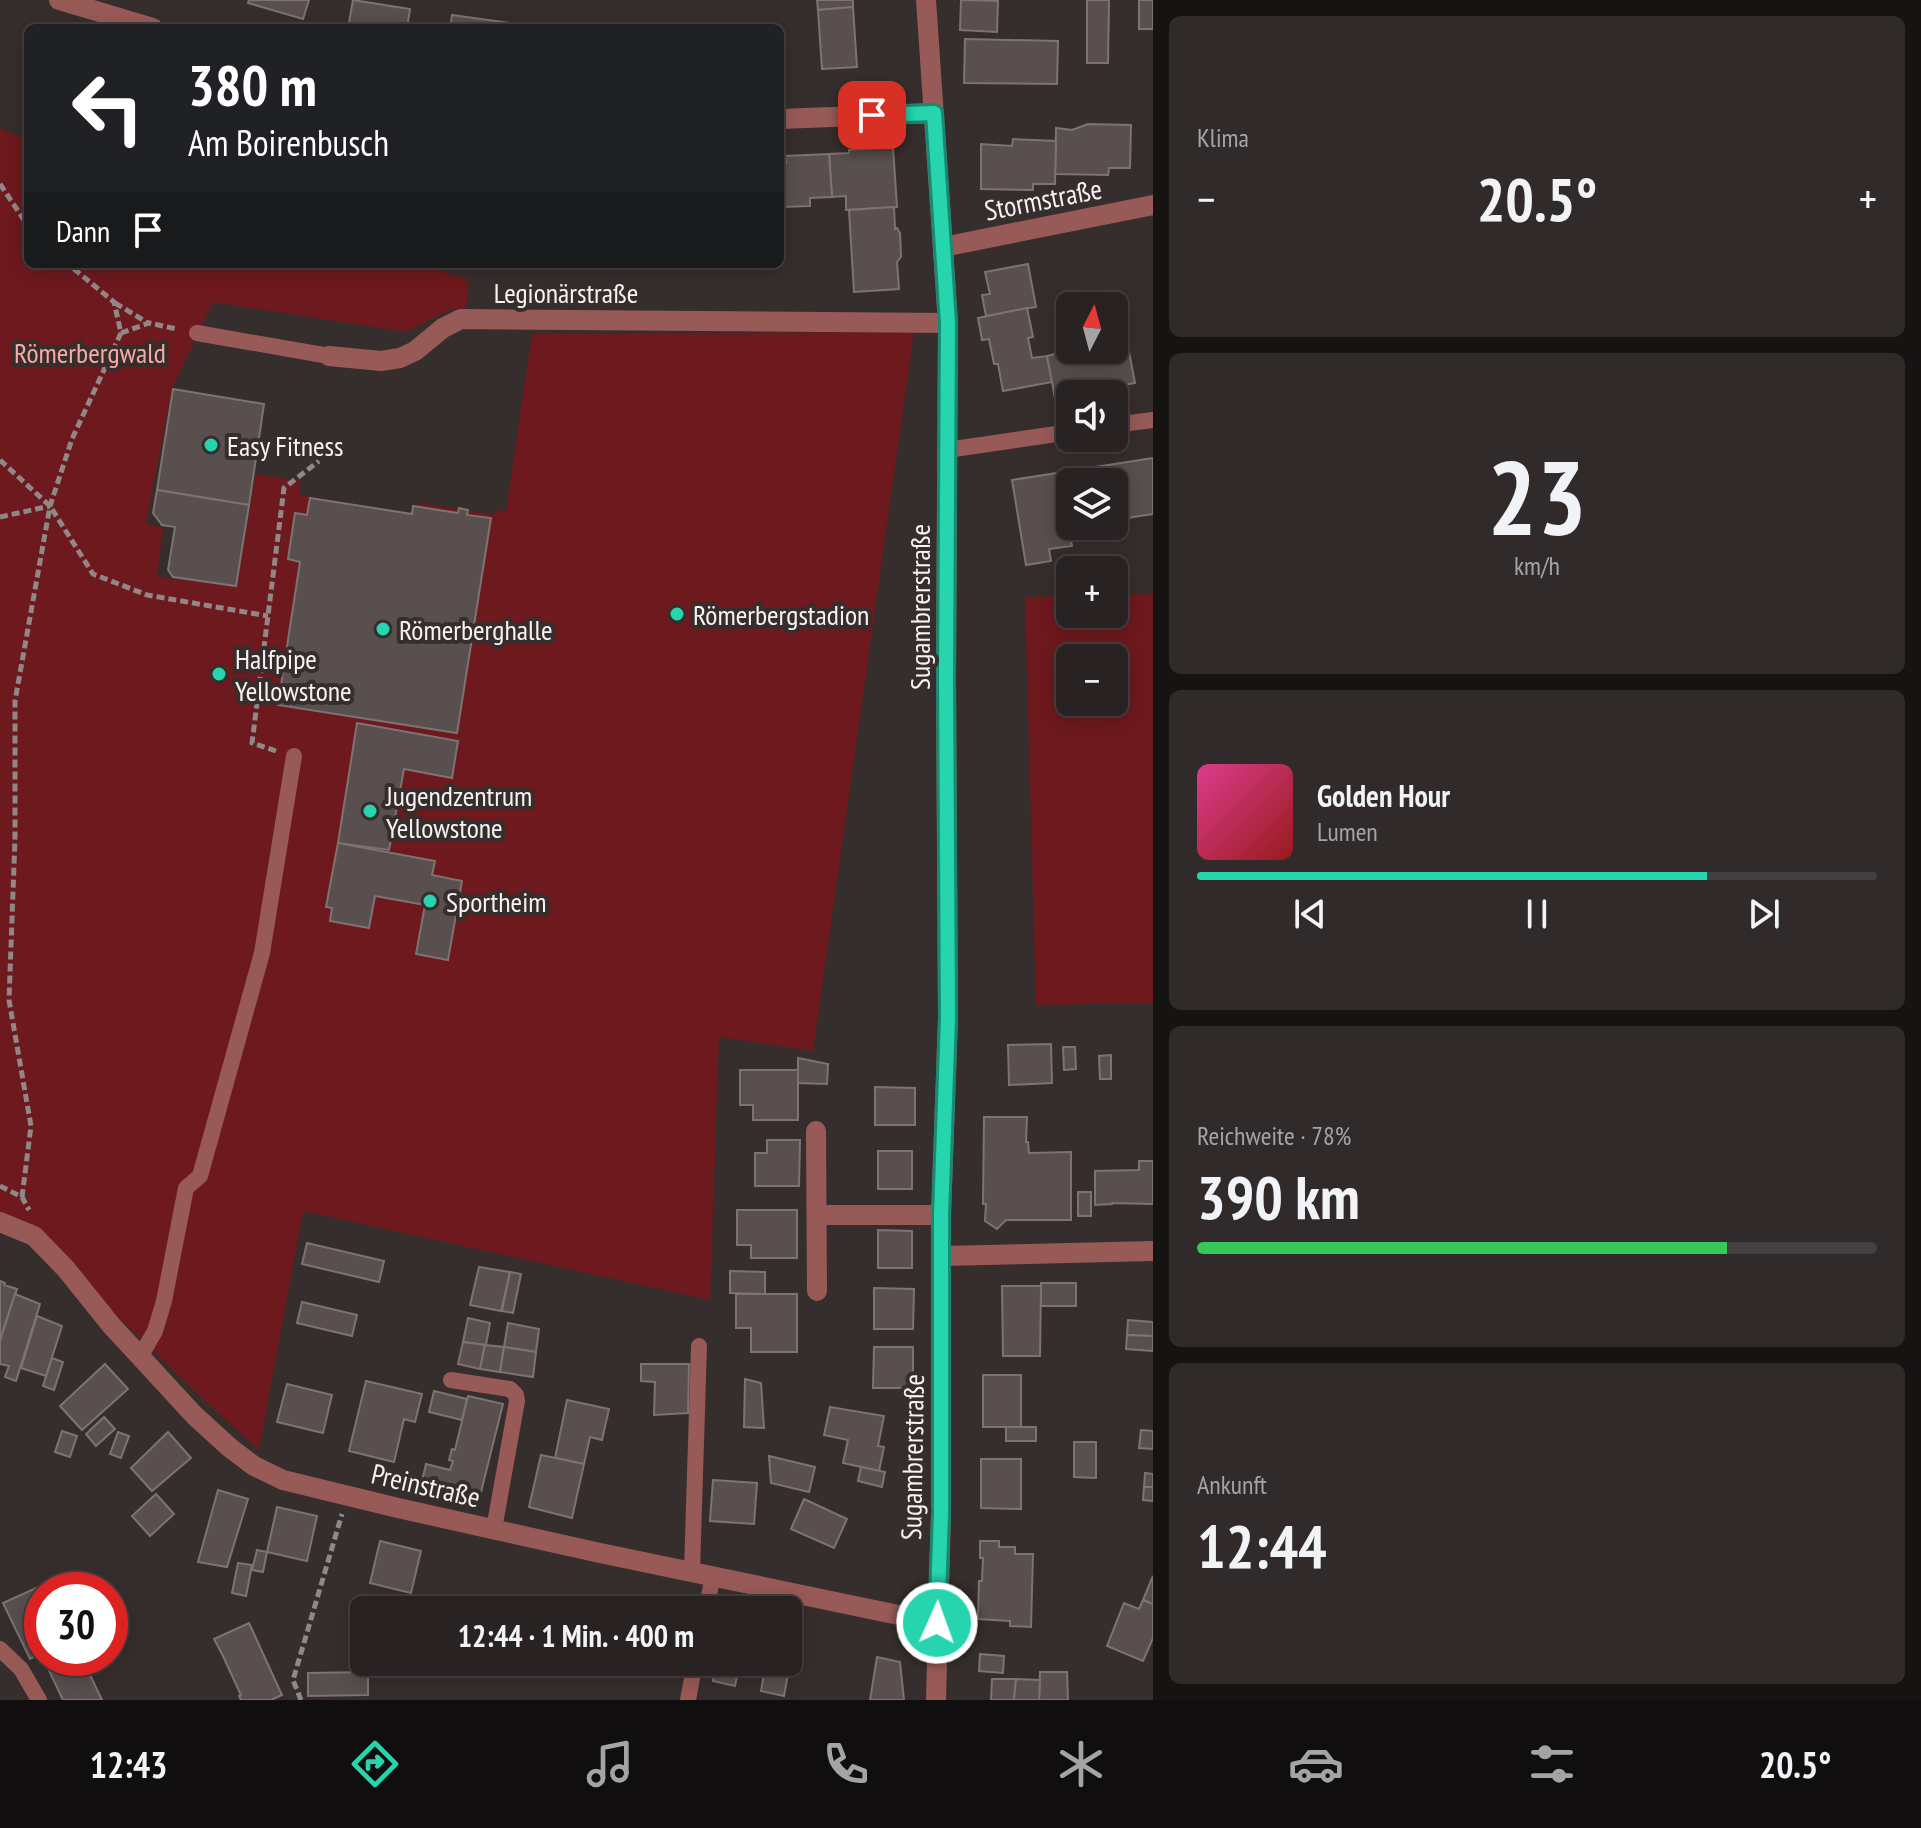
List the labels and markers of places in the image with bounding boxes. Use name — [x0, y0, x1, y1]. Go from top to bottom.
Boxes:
pin — [838, 81, 906, 149]
place label: Easy Fitness — [227, 427, 343, 464]
marker: Easy Fitness — [202, 436, 220, 454]
place label: Römerbergstadion — [693, 596, 869, 633]
marker: Römerbergstadion — [668, 605, 686, 623]
place label: Römerberghalle — [399, 611, 553, 648]
marker: Römerberghalle — [374, 620, 392, 638]
place label: Halfpipe Yellowstone — [235, 640, 352, 709]
marker: Halfpipe Yellowstone — [210, 665, 228, 683]
place label: Jugendzentrum Yellowstone — [385, 777, 532, 846]
marker: Jugendzentrum Yellowstone — [361, 802, 379, 820]
place label: Sportheim — [446, 883, 547, 920]
marker: Sportheim — [421, 892, 439, 910]

